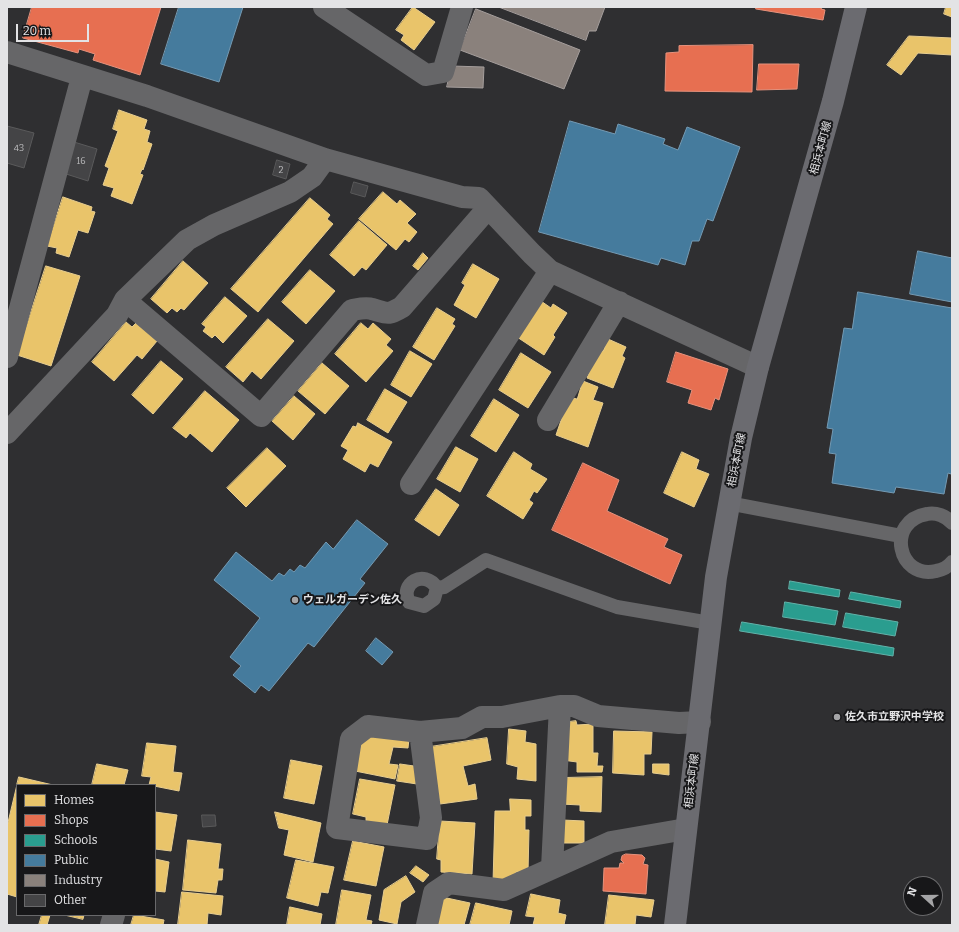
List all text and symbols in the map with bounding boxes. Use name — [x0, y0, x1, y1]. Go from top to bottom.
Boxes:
scale bar — [18, 16, 91, 42]
text: 20 m — [23, 24, 51, 38]
street label: 相浜本町線 — [808, 120, 834, 176]
house number: 43 — [14, 143, 24, 153]
house number: 16 — [77, 156, 85, 166]
house number: 2 — [279, 165, 283, 175]
street label: 相浜本町線 — [725, 432, 749, 488]
place label: ウェルガーデン佐久 — [303, 593, 402, 607]
marker: ウェルガーデン佐久 — [290, 595, 300, 605]
place label: 佐久市立野沢中学校 — [845, 710, 944, 724]
marker: 佐久市立野沢中学校 — [832, 712, 842, 722]
street label: 相浜本町線 — [682, 753, 702, 809]
legend — [16, 784, 156, 916]
text: Homes — [54, 793, 94, 807]
text: Shops — [54, 813, 88, 827]
text: Schools — [54, 833, 97, 847]
text: Public — [54, 853, 89, 867]
text: Industry — [54, 873, 102, 887]
north arrow — [903, 876, 943, 916]
text: N — [905, 886, 920, 898]
text: Other — [54, 893, 86, 907]

